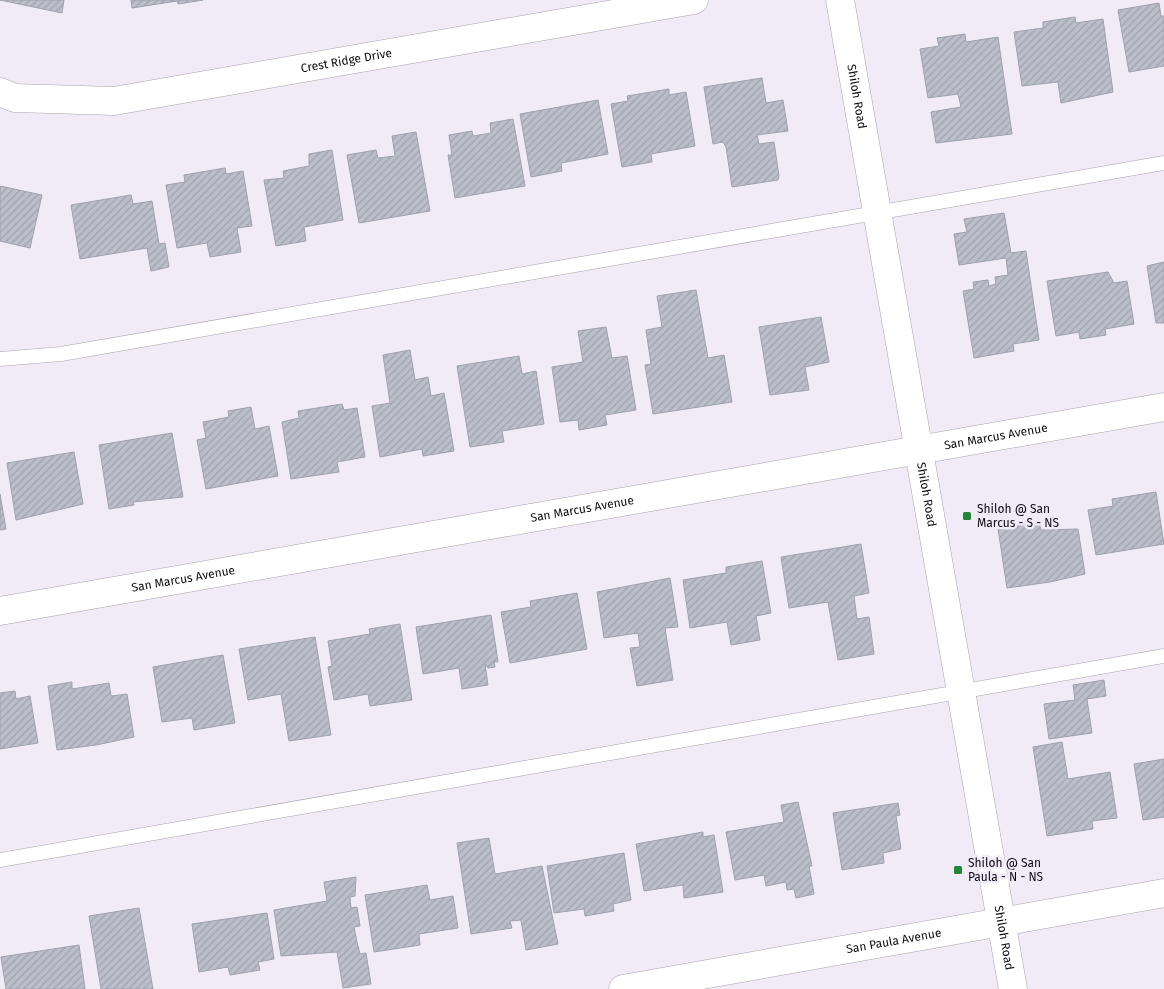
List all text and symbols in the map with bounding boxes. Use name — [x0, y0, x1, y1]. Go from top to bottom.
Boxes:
street label: Crest Ridge Drive — [300, 46, 393, 75]
street label: Shiloh Road — [844, 63, 869, 130]
street label: San Marcus Avenue — [943, 421, 1049, 452]
street label: Shiloh Road — [914, 461, 939, 528]
street label: San Marcus Avenue — [529, 493, 635, 525]
place label: Shiloh @ San Marcus - S - NS — [977, 502, 1059, 530]
marker: Shiloh @ San Marcus - S - NS — [961, 510, 973, 522]
street label: San Marcus Avenue — [130, 563, 236, 595]
place label: Shiloh @ San Paula - N - NS — [968, 856, 1044, 884]
marker: Shiloh @ San Paula - N - NS — [952, 864, 964, 876]
street label: Shiloh Road — [992, 904, 1017, 971]
street label: San Paula Avenue — [845, 926, 942, 956]

